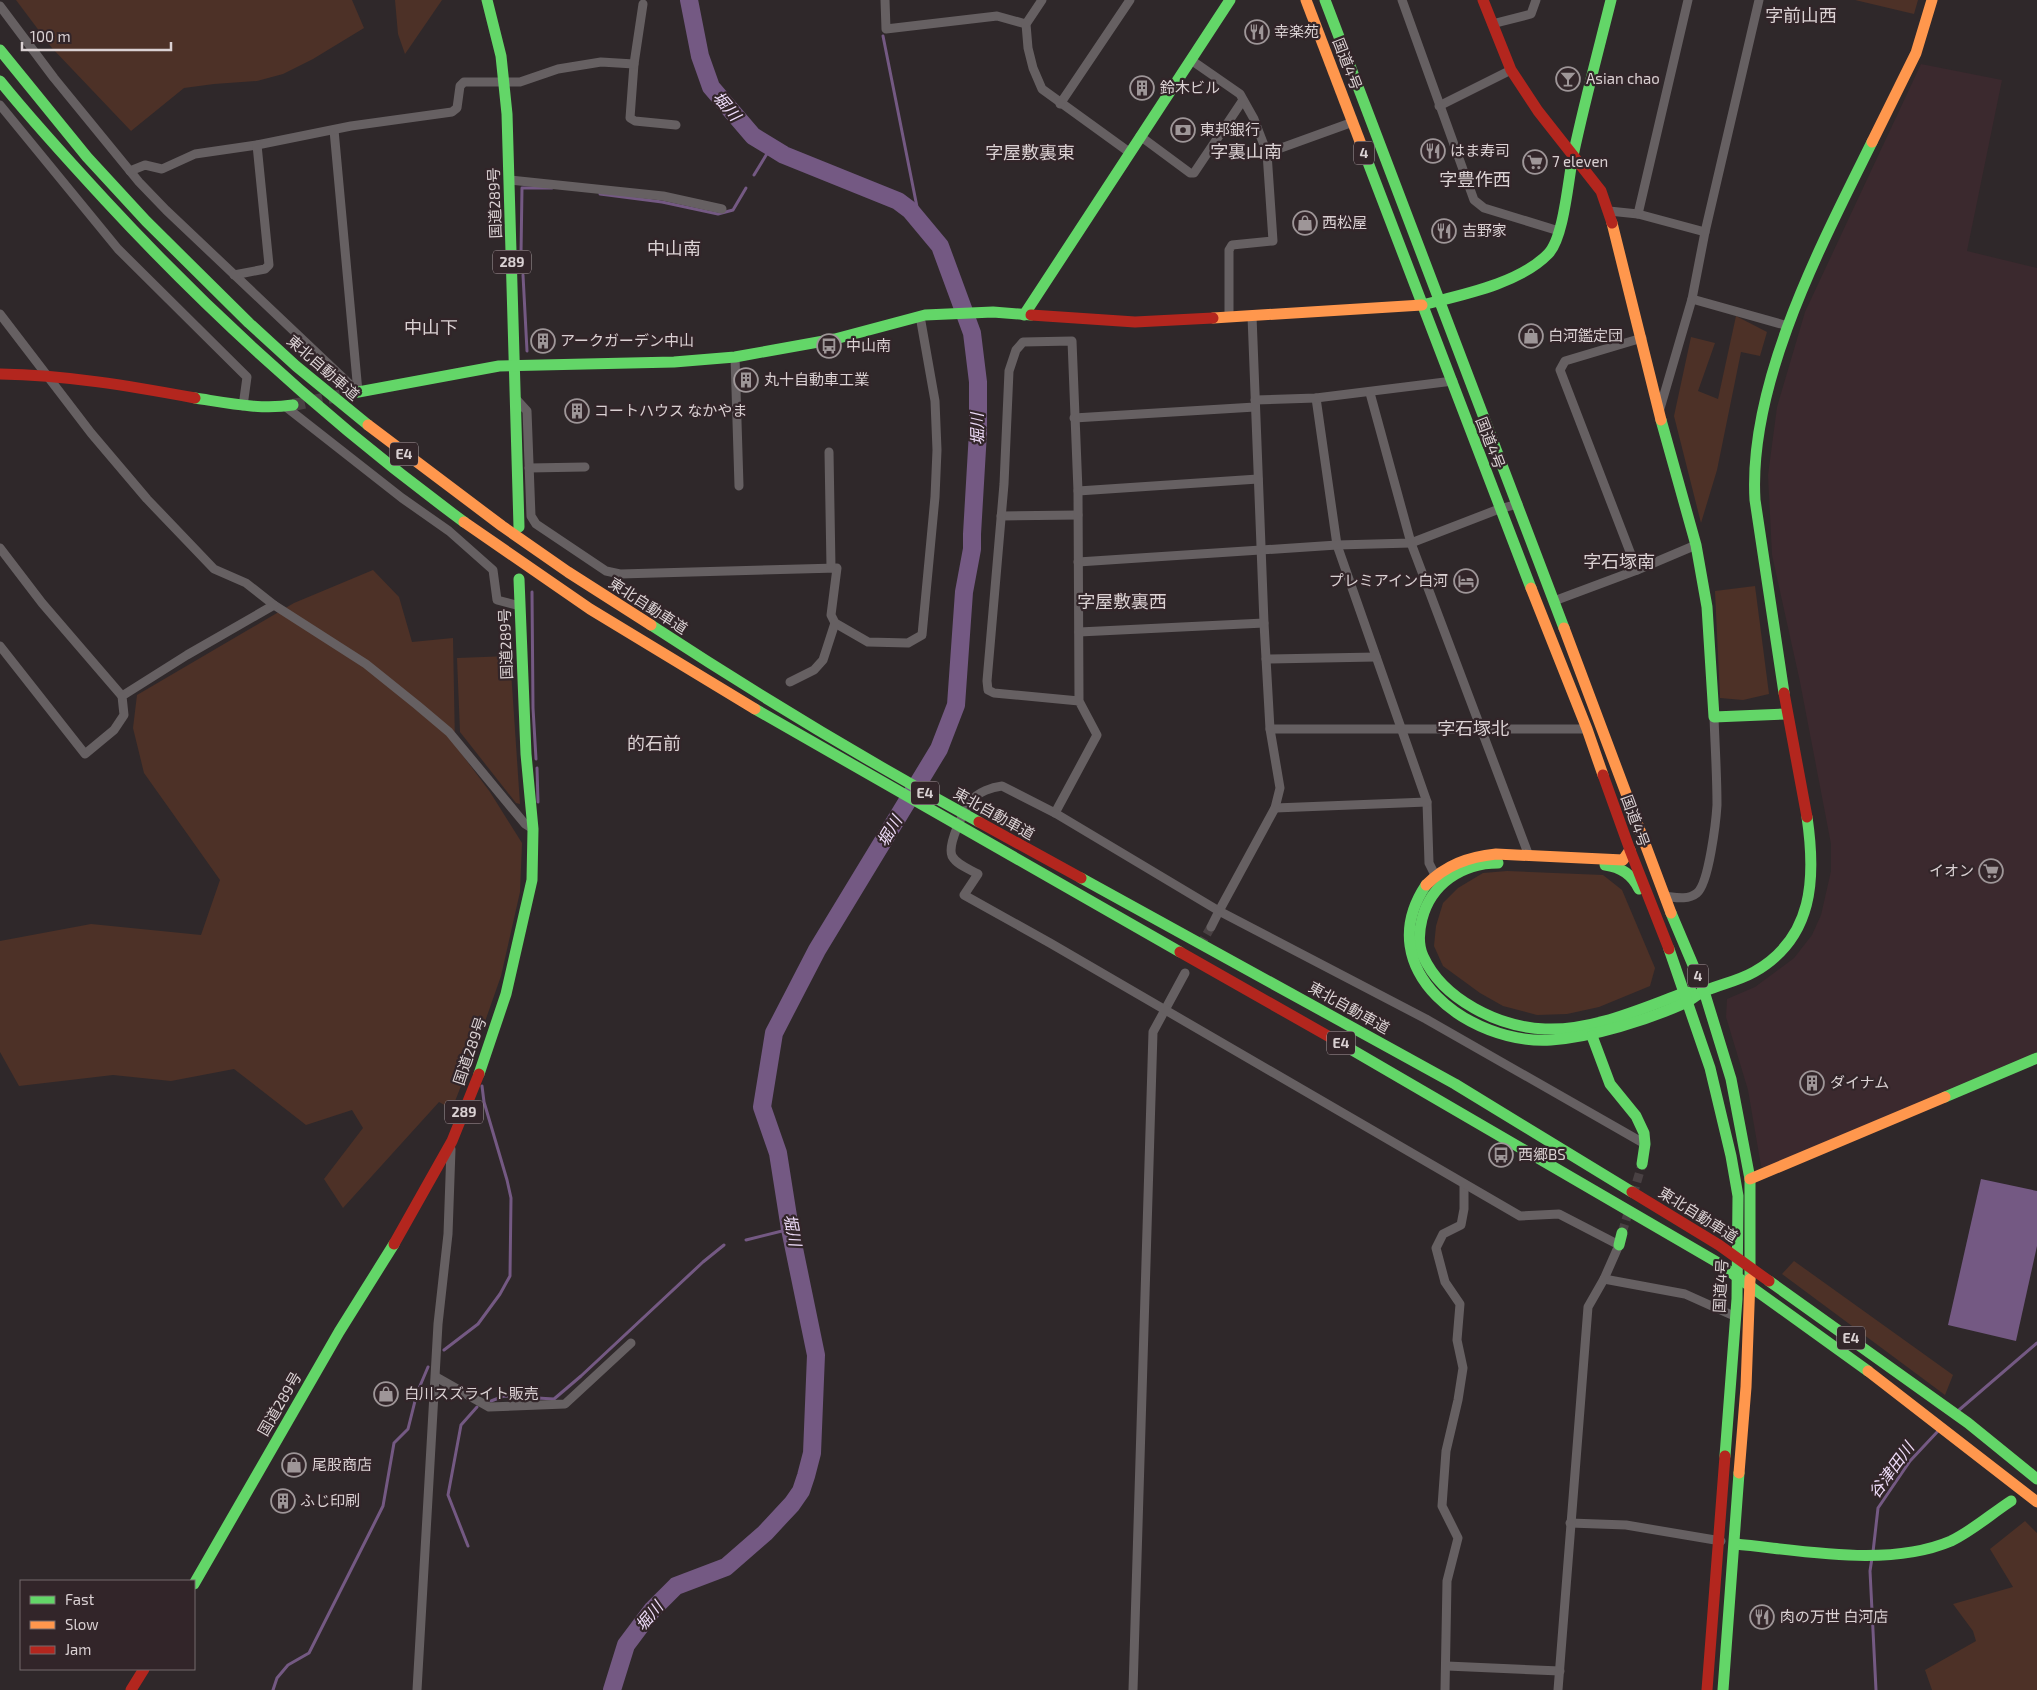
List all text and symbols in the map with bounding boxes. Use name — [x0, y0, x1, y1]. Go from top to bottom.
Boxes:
district label: 字前山西 — [1765, 4, 1837, 26]
restaurant icon: 幸楽苑 — [1244, 19, 1270, 45]
scale bar — [22, 20, 171, 52]
place label: 幸楽苑 — [1274, 22, 1319, 40]
text: 100 m — [30, 27, 71, 45]
street label: 国道4号 — [1330, 35, 1366, 92]
bar icon: Asian chao — [1555, 66, 1581, 92]
place label: Asian chao — [1586, 69, 1660, 87]
building icon: 鈴木ビル — [1129, 75, 1155, 101]
place label: 鈴木ビル — [1160, 78, 1220, 96]
water label: 堀川 — [710, 87, 746, 126]
bank icon: 東邦銀行 — [1170, 117, 1196, 143]
place label: 東邦銀行 — [1200, 120, 1260, 138]
restaurant icon: はま寿司 — [1420, 138, 1446, 164]
district label: 字裏山南 — [1210, 140, 1282, 162]
district label: 字屋敷裏東 — [985, 141, 1075, 163]
place label: はま寿司 — [1450, 141, 1510, 159]
road number: 4 — [1354, 142, 1374, 164]
supermarket icon: 7 eleven — [1522, 149, 1548, 175]
place label: 7 eleven — [1552, 152, 1608, 170]
street label: 国道289号 — [484, 167, 504, 239]
district label: 字豊作西 — [1439, 168, 1511, 190]
shop icon: 西松屋 — [1292, 210, 1318, 236]
place label: 西松屋 — [1322, 213, 1367, 231]
restaurant icon: 吉野家 — [1431, 218, 1457, 244]
place label: 吉野家 — [1462, 221, 1507, 239]
district label: 中山南 — [647, 237, 701, 259]
road number: 289 — [493, 250, 531, 274]
district label: 中山下 — [404, 316, 458, 338]
shop icon: 白河鑑定団 — [1518, 323, 1544, 349]
place label: 白河鑑定団 — [1548, 326, 1623, 344]
building icon: アークガーデン中山 — [530, 328, 556, 354]
street label: 東北自動車道 — [284, 331, 364, 404]
place label: アークガーデン中山 — [560, 331, 694, 349]
bus stop icon: 中山南 — [816, 333, 842, 359]
place label: 中山南 — [846, 336, 891, 354]
building icon: 丸十自動車工業 — [733, 367, 759, 393]
place label: 丸十自動車工業 — [764, 370, 869, 388]
building icon: コートハウス なかやま — [564, 398, 590, 424]
place label: コートハウス なかやま — [594, 401, 747, 419]
water label: 堀川 — [967, 411, 986, 445]
street label: 国道4号 — [1473, 414, 1509, 471]
road number: E4 — [390, 442, 418, 466]
district label: 字石塚南 — [1583, 550, 1655, 572]
hotel icon: プレミアイン白河 — [1453, 568, 1479, 594]
place label: プレミアイン白河 — [1329, 571, 1448, 589]
street label: 東北自動車道 — [606, 573, 691, 637]
district label: 字屋敷裏西 — [1077, 590, 1167, 612]
street label: 国道289号 — [495, 608, 515, 680]
district label: 字石塚北 — [1437, 717, 1509, 739]
district label: 的石前 — [627, 732, 681, 754]
road number: E4 — [911, 781, 939, 804]
street label: 東北自動車道 — [951, 783, 1038, 843]
street label: 国道4号 — [1618, 792, 1654, 849]
water label: 堀川 — [872, 810, 906, 849]
supermarket icon: イオン — [1978, 858, 2004, 884]
place label: イオン — [1929, 861, 1974, 879]
road number: 4 — [1688, 964, 1708, 988]
street label: 東北自動車道 — [1306, 977, 1393, 1037]
street label: 国道289号 — [449, 1014, 489, 1087]
road number: E4 — [1327, 1032, 1355, 1054]
building icon: ダイナム — [1799, 1070, 1825, 1096]
place label: ダイナム — [1830, 1073, 1889, 1091]
road number: 289 — [445, 1100, 483, 1124]
bus stop icon: 西郷BS — [1488, 1142, 1514, 1168]
place label: 西郷BS — [1518, 1145, 1566, 1163]
street label: 東北自動車道 — [1656, 1183, 1741, 1246]
water label: 堀川 — [781, 1212, 806, 1249]
street label: 国道4号 — [1710, 1258, 1730, 1313]
road number: E4 — [1837, 1326, 1865, 1350]
street label: 国道289号 — [254, 1368, 305, 1439]
shop icon: 白川スズライト販売 — [373, 1381, 399, 1407]
place label: 白川スズライト販売 — [404, 1384, 539, 1402]
water label: 谷津田川 — [1864, 1437, 1918, 1501]
shop icon: 尾股商店 — [281, 1452, 307, 1478]
place label: 尾股商店 — [312, 1455, 372, 1473]
building icon: ふじ印刷 — [270, 1488, 296, 1514]
place label: ふじ印刷 — [300, 1491, 360, 1509]
legend — [20, 1580, 195, 1670]
text: Fast — [65, 1590, 95, 1608]
water label: 堀川 — [631, 1596, 667, 1634]
restaurant icon: 肉の万世 白河店 — [1749, 1604, 1775, 1630]
place label: 肉の万世 白河店 — [1780, 1607, 1888, 1625]
text: Slow — [65, 1615, 99, 1633]
text: Jam — [65, 1640, 91, 1658]

